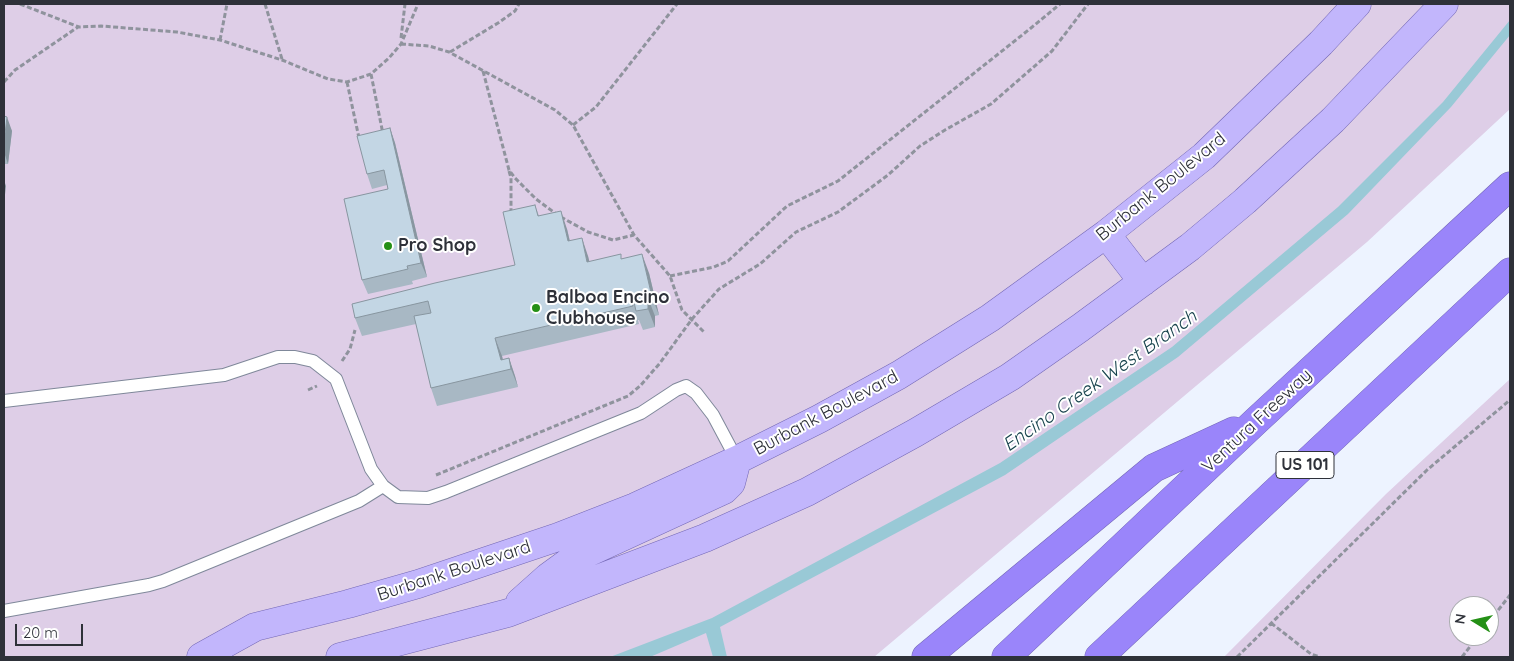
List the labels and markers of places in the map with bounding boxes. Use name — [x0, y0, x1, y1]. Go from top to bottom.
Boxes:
place label: Pro Shop — [398, 235, 476, 257]
marker: Pro Shop — [382, 240, 394, 252]
place label: Balboa Encino Clubhouse — [546, 287, 669, 330]
marker: Balboa Encino Clubhouse — [530, 302, 542, 314]

